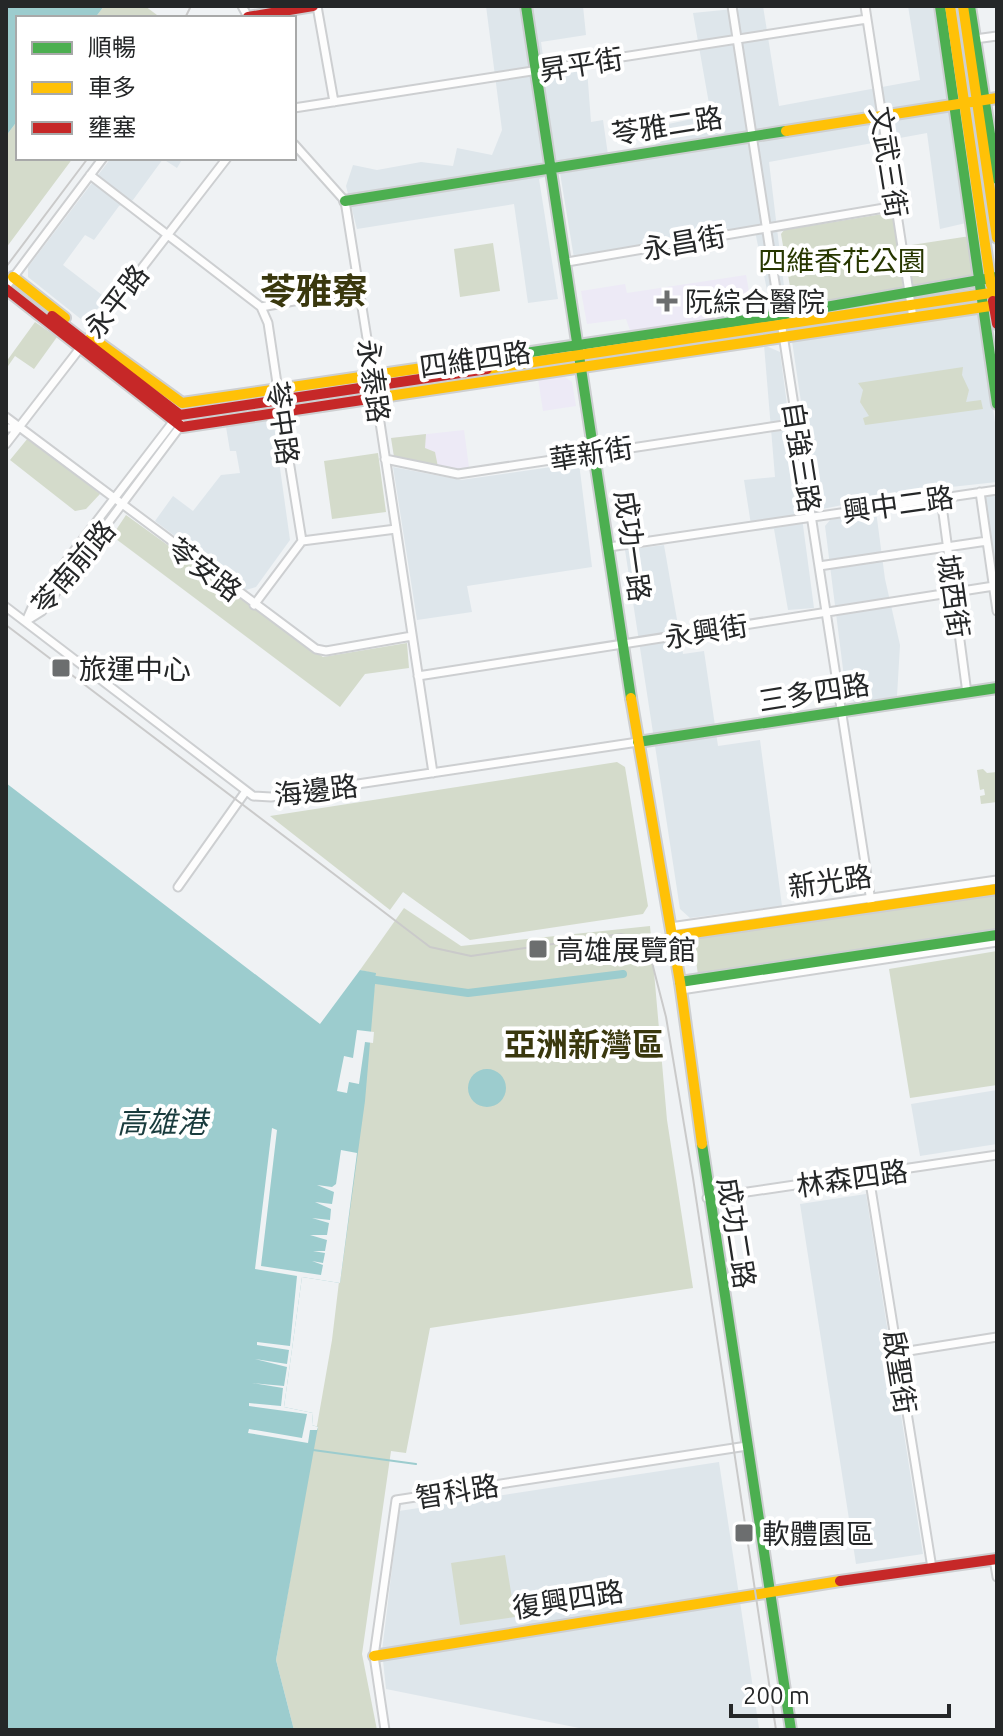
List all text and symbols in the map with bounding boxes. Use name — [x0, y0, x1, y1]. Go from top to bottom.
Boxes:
legend — [16, 16, 296, 160]
text: 順暢 — [88, 34, 136, 61]
street label: 昇平街 — [537, 42, 625, 86]
text: 車多 — [88, 74, 136, 101]
street label: 苓雅二路 — [609, 101, 725, 149]
street label: 文武三街 — [865, 104, 913, 220]
text: 壅塞 — [88, 114, 136, 141]
street label: 永昌街 — [640, 219, 728, 265]
park label: 四維香花公園 — [758, 245, 926, 276]
street label: 永平路 — [78, 258, 154, 344]
district label: 苓雅寮 — [260, 270, 368, 311]
place label: 阮綜合醫院 — [685, 286, 825, 317]
marker: 阮綜合醫院 — [656, 290, 678, 312]
street label: 四維四路 — [417, 336, 533, 382]
street label: 永泰路 — [353, 337, 395, 425]
street label: 苓中路 — [262, 379, 304, 467]
street label: 自強三路 — [778, 399, 826, 515]
street label: 華新街 — [547, 431, 635, 475]
street label: 興中二路 — [840, 481, 956, 527]
street label: 成功一路 — [610, 488, 656, 604]
street label: 苓南前路 — [25, 514, 121, 620]
street label: 苓安路 — [162, 531, 248, 607]
street label: 城西街 — [933, 552, 975, 640]
street label: 永興街 — [662, 609, 750, 653]
place label: 旅運中心 — [79, 653, 191, 684]
marker: 旅運中心 — [50, 657, 72, 679]
street label: 三多四路 — [756, 668, 872, 716]
street label: 海邊路 — [272, 769, 360, 811]
street label: 新光路 — [786, 860, 874, 902]
place label: 高雄展覽館 — [556, 934, 696, 965]
marker: 高雄展覽館 — [527, 938, 549, 960]
district label: 亞洲新灣區 — [504, 1026, 664, 1062]
water label: 高雄港 — [117, 1105, 211, 1139]
street label: 林森四路 — [794, 1155, 910, 1201]
street label: 成功二路 — [713, 1175, 761, 1291]
street label: 啟聖街 — [878, 1328, 922, 1416]
street label: 智科路 — [413, 1469, 501, 1513]
place label: 軟體園區 — [762, 1518, 874, 1549]
marker: 軟體園區 — [733, 1522, 755, 1544]
street label: 復興四路 — [510, 1575, 626, 1623]
scale bar — [731, 1668, 949, 1718]
text: 200 m — [743, 1682, 810, 1709]

